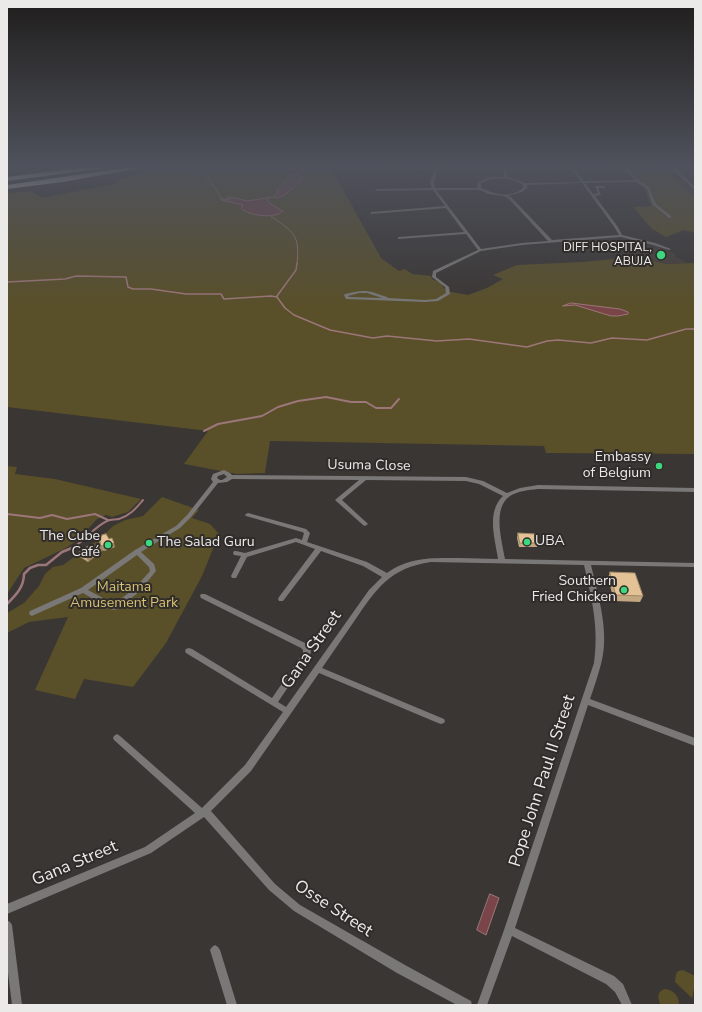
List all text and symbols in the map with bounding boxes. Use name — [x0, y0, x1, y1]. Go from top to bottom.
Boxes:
place label: DIFF HOSPITAL, ABUJA — [563, 241, 652, 269]
marker: DIFF HOSPITAL, ABUJA — [655, 249, 667, 261]
place label: Embassy of Belgium — [583, 450, 651, 482]
street label: Usuma Close — [327, 457, 411, 475]
marker: Embassy of Belgium — [654, 461, 664, 471]
place label: The Cube Café — [40, 529, 100, 562]
place label: UBA — [535, 534, 565, 550]
place label: The Salad Guru — [157, 535, 255, 551]
marker: UBA — [522, 537, 532, 547]
marker: The Salad Guru — [144, 538, 154, 548]
marker: The Cube Café — [103, 540, 113, 550]
place label: Southern Fried Chicken — [532, 574, 616, 606]
park label: Maitama Amusement Park — [70, 580, 178, 612]
marker: Southern Fried Chicken — [619, 585, 629, 595]
street label: Gana Street — [278, 607, 346, 693]
street label: Pope John Paul II Street — [506, 692, 580, 870]
street label: Gana Street — [29, 837, 121, 891]
street label: Osse Street — [290, 876, 376, 942]

